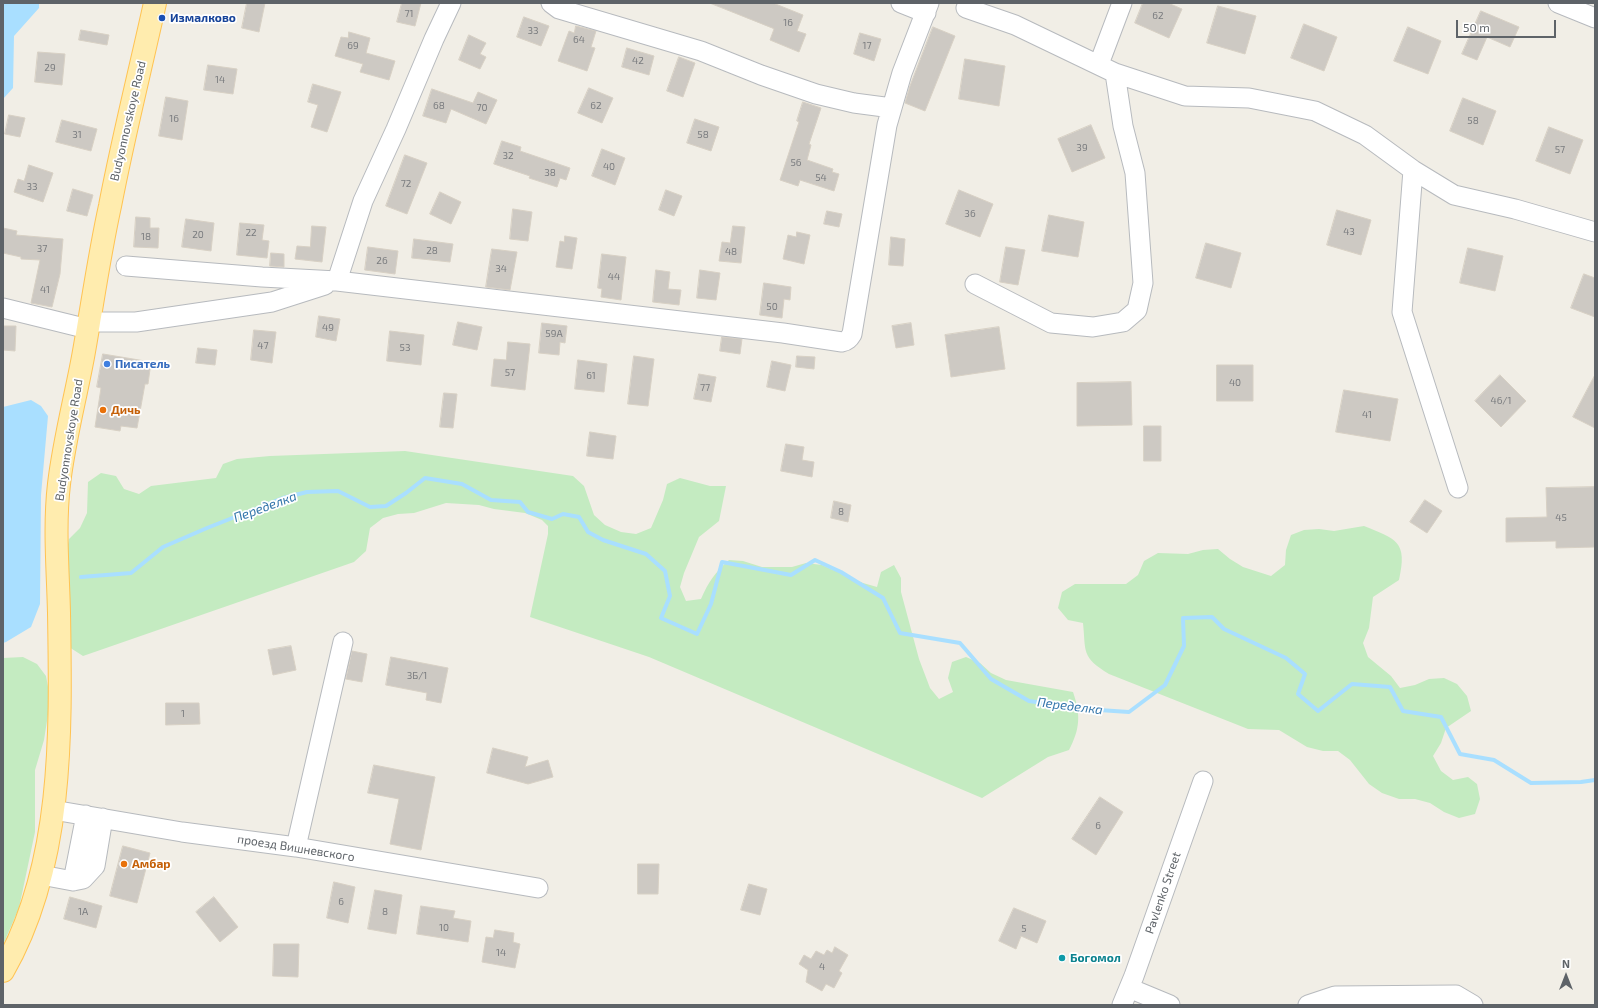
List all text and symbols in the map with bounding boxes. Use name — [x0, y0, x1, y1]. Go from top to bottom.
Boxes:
house number: 71 — [404, 8, 414, 20]
house number: 62 — [1152, 10, 1164, 22]
place label: Измалково — [170, 11, 236, 25]
scale bar — [1458, 12, 1558, 38]
marker: Измалково — [157, 13, 167, 23]
house number: 16 — [783, 17, 793, 29]
text: 50 m — [1463, 20, 1490, 34]
house number: 33 — [527, 25, 539, 37]
house number: 64 — [573, 34, 585, 46]
house number: 69 — [347, 40, 359, 52]
house number: 17 — [862, 40, 872, 52]
house number: 42 — [632, 55, 644, 67]
street label: Budyonnovskoye Road — [107, 59, 149, 183]
house number: 29 — [44, 62, 56, 74]
house number: 14 — [215, 74, 225, 86]
house number: 68 — [433, 100, 445, 112]
house number: 62 — [590, 100, 602, 112]
house number: 70 — [476, 102, 488, 114]
house number: 16 — [169, 113, 179, 125]
house number: 58 — [1467, 115, 1479, 127]
house number: 31 — [72, 129, 82, 141]
house number: 58 — [697, 129, 709, 141]
house number: 39 — [1076, 142, 1088, 154]
house number: 57 — [1555, 144, 1565, 156]
house number: 32 — [502, 150, 514, 162]
house number: 56 — [790, 157, 802, 169]
house number: 40 — [603, 161, 615, 173]
house number: 38 — [544, 167, 556, 179]
house number: 54 — [815, 172, 827, 184]
house number: 72 — [401, 178, 411, 190]
house number: 33 — [26, 181, 38, 193]
house number: 36 — [964, 208, 976, 220]
house number: 43 — [1343, 226, 1355, 238]
house number: 22 — [245, 227, 257, 239]
house number: 20 — [192, 229, 204, 241]
house number: 18 — [141, 231, 151, 243]
house number: 37 — [37, 243, 47, 255]
house number: 28 — [426, 245, 438, 257]
house number: 48 — [725, 246, 737, 258]
house number: 26 — [376, 255, 388, 267]
house number: 34 — [495, 263, 507, 275]
house number: 44 — [608, 271, 620, 283]
house number: 41 — [40, 284, 50, 296]
house number: 50 — [766, 301, 778, 313]
house number: 49 — [322, 322, 334, 334]
house number: 59А — [545, 328, 563, 340]
house number: 47 — [257, 340, 269, 352]
house number: 53 — [400, 342, 410, 354]
place label: Писатель — [115, 357, 170, 371]
marker: Писатель — [102, 359, 112, 369]
house number: 57 — [505, 367, 515, 379]
house number: 61 — [586, 370, 596, 382]
house number: 40 — [1229, 377, 1241, 389]
street label: Budyonnovskoye Road — [52, 378, 86, 502]
house number: 77 — [700, 382, 710, 394]
house number: 46/1 — [1490, 395, 1512, 407]
place label: Дичь — [111, 403, 140, 417]
marker: Дичь — [98, 405, 108, 415]
house number: 41 — [1362, 409, 1372, 421]
water label: Переделка — [231, 488, 299, 526]
house number: 8 — [838, 506, 844, 518]
house number: 45 — [1555, 512, 1567, 524]
house number: 3Б/1 — [407, 670, 427, 682]
water label: Переделка — [1036, 694, 1104, 718]
house number: 1 — [181, 708, 185, 720]
house number: 6 — [1095, 820, 1101, 832]
street label: проезд Вишневского — [236, 832, 356, 864]
street label: Pavlenko Street — [1142, 850, 1184, 936]
place label: Амбар — [132, 857, 171, 871]
marker: Амбар — [119, 859, 129, 869]
house number: 6 — [338, 896, 344, 908]
house number: 1А — [78, 906, 88, 918]
house number: 8 — [382, 906, 388, 918]
house number: 10 — [439, 922, 449, 934]
house number: 5 — [1021, 923, 1027, 935]
house number: 14 — [496, 947, 506, 959]
place label: Богомол — [1070, 951, 1121, 965]
marker: Богомол — [1057, 953, 1067, 963]
north arrow — [1546, 956, 1586, 996]
text: N — [1562, 957, 1570, 970]
house number: 4 — [819, 961, 825, 973]

